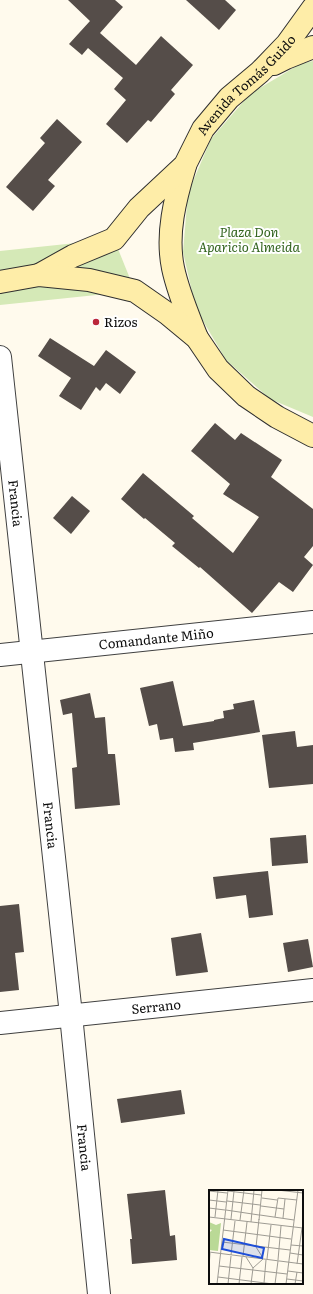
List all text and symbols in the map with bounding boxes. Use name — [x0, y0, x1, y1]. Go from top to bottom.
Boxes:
street label: Avenida Tomás Guido — [191, 30, 300, 138]
park label: Plaza Don Aparicio Almeida — [198, 222, 300, 256]
place label: Rizos — [104, 312, 137, 331]
marker: Rizos — [91, 317, 101, 327]
street label: Francia — [4, 479, 28, 528]
street label: Comandante Miño — [98, 622, 215, 654]
street label: Francia — [39, 801, 63, 850]
street label: Serrano — [130, 994, 182, 1018]
street label: Francia — [73, 1123, 97, 1172]
inset map — [209, 1190, 303, 1284]

